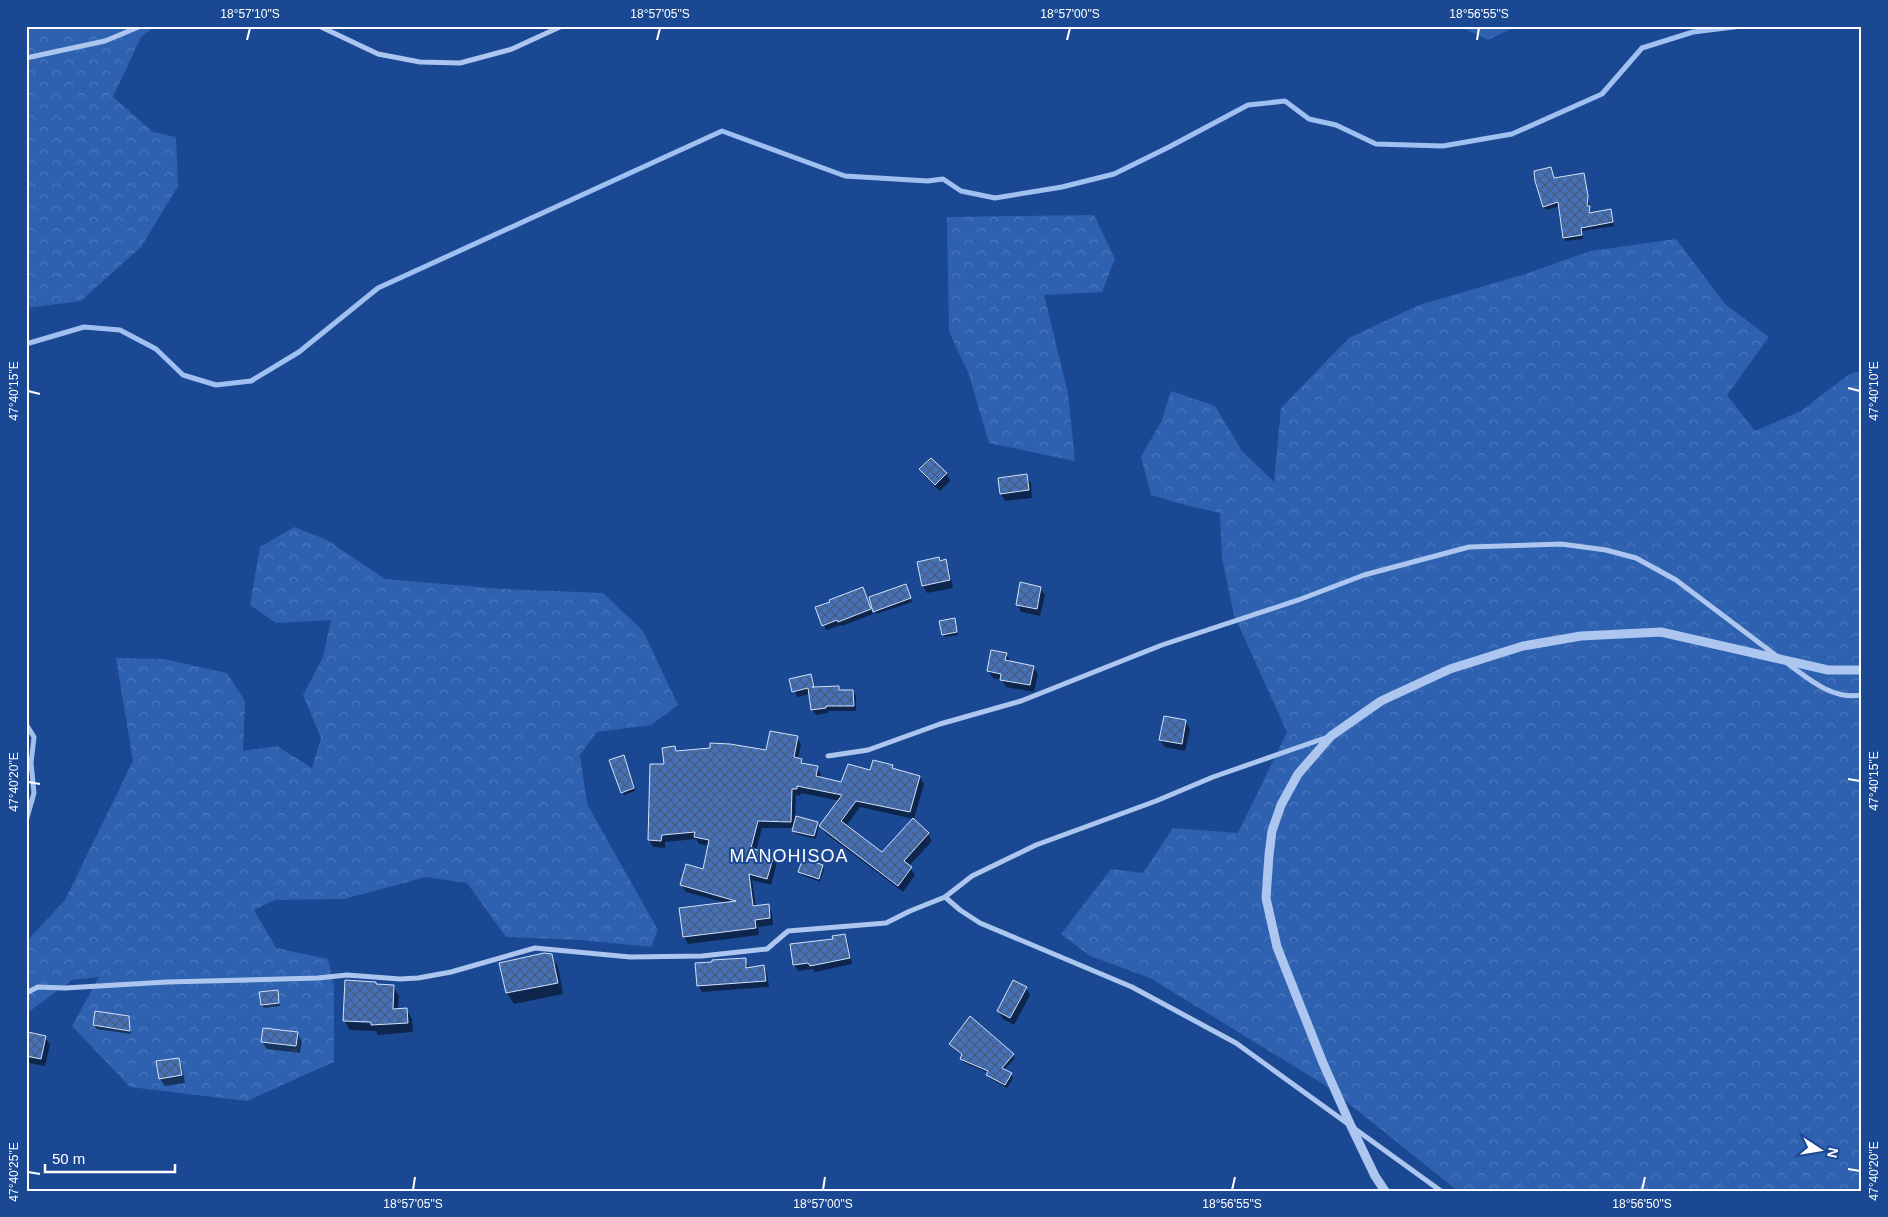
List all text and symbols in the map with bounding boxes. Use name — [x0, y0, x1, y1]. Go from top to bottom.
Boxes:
text: 18°57'10"S — [220, 7, 280, 21]
text: 18°57'05"S — [630, 7, 690, 21]
text: 18°57'00"S — [1040, 7, 1100, 21]
text: 18°56'55"S — [1449, 7, 1509, 21]
text: 47°40'15"E — [7, 361, 21, 421]
text: 47°40'10"E — [1867, 361, 1881, 421]
text: 47°40'15"E — [1867, 751, 1881, 811]
text: 47°40'20"E — [7, 752, 21, 812]
district label: MANOHISOA — [729, 846, 849, 866]
north arrow — [1796, 1124, 1846, 1174]
text: 47°40'20"E — [1867, 1141, 1881, 1201]
text: 47°40'25"E — [7, 1142, 21, 1202]
scale bar — [45, 1142, 175, 1174]
text: N — [1824, 1146, 1842, 1159]
text: 50 m — [52, 1150, 85, 1167]
text: 18°57'05"S — [383, 1197, 443, 1211]
text: 18°57'00"S — [793, 1197, 853, 1211]
text: 18°56'55"S — [1202, 1197, 1262, 1211]
text: 18°56'50"S — [1612, 1197, 1672, 1211]

